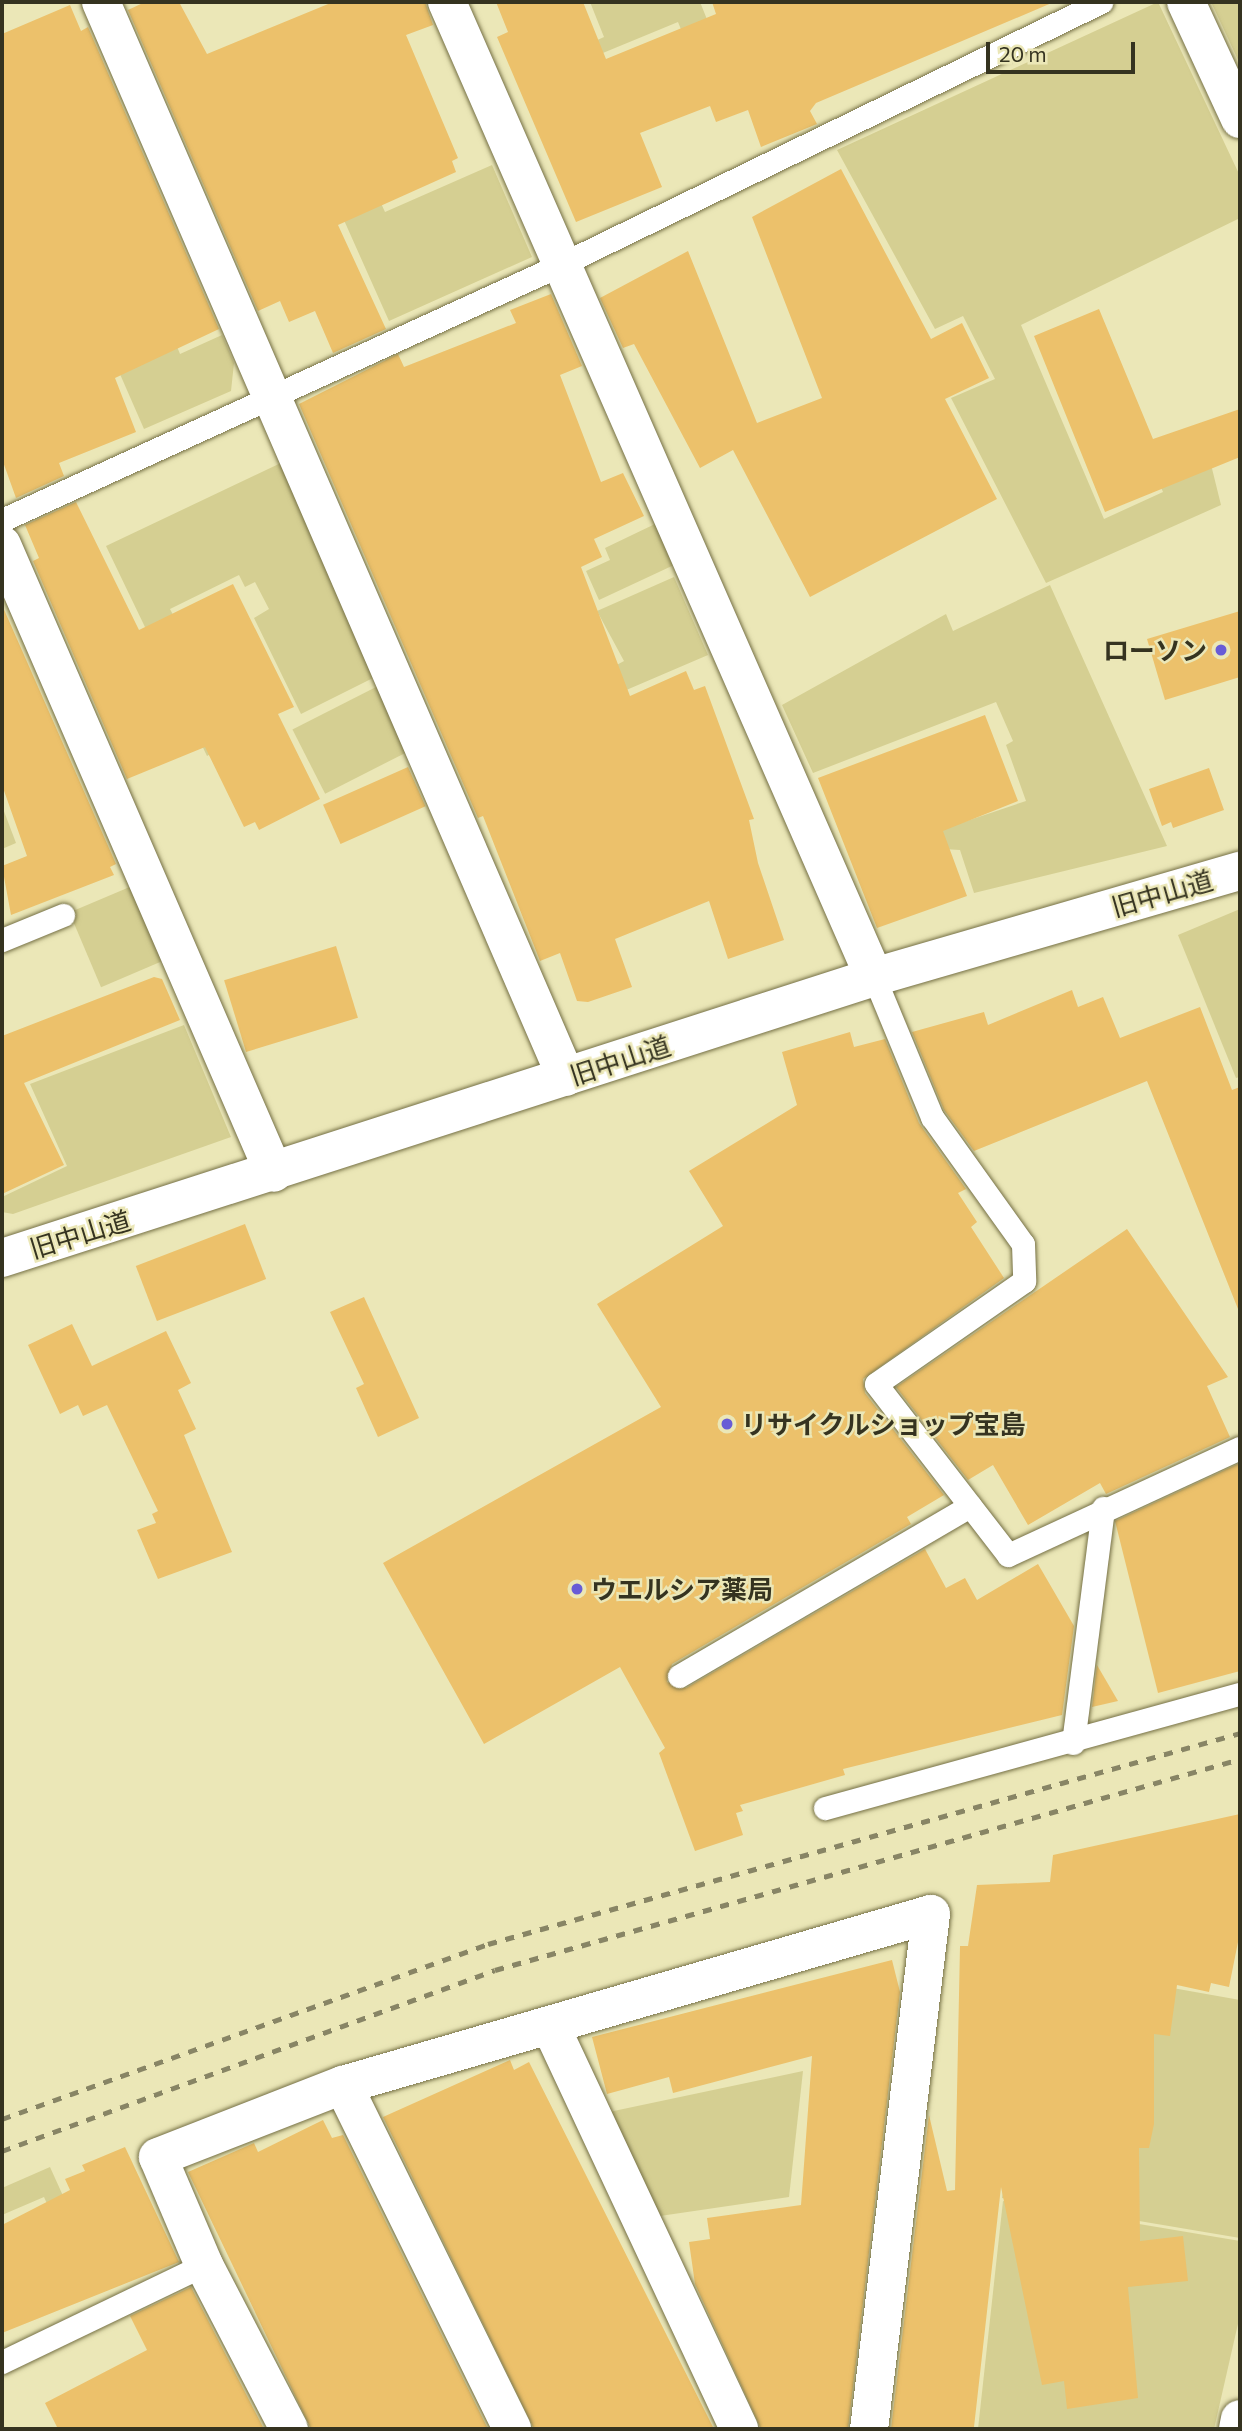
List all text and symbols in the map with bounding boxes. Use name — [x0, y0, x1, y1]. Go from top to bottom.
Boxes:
scale bar — [990, 28, 1139, 72]
text: 20 m — [999, 41, 1047, 66]
place label: ローソン — [1103, 634, 1207, 666]
marker: ローソン — [1213, 642, 1229, 658]
street label: 旧中山道 — [1108, 864, 1216, 922]
street label: 旧中山道 — [566, 1029, 674, 1091]
street label: 旧中山道 — [26, 1204, 134, 1264]
place label: リサイクルショップ宝島 — [741, 1408, 1027, 1440]
marker: リサイクルショップ宝島 — [719, 1416, 735, 1432]
place label: ウエルシア薬局 — [591, 1573, 773, 1605]
marker: ウエルシア薬局 — [569, 1581, 585, 1597]

